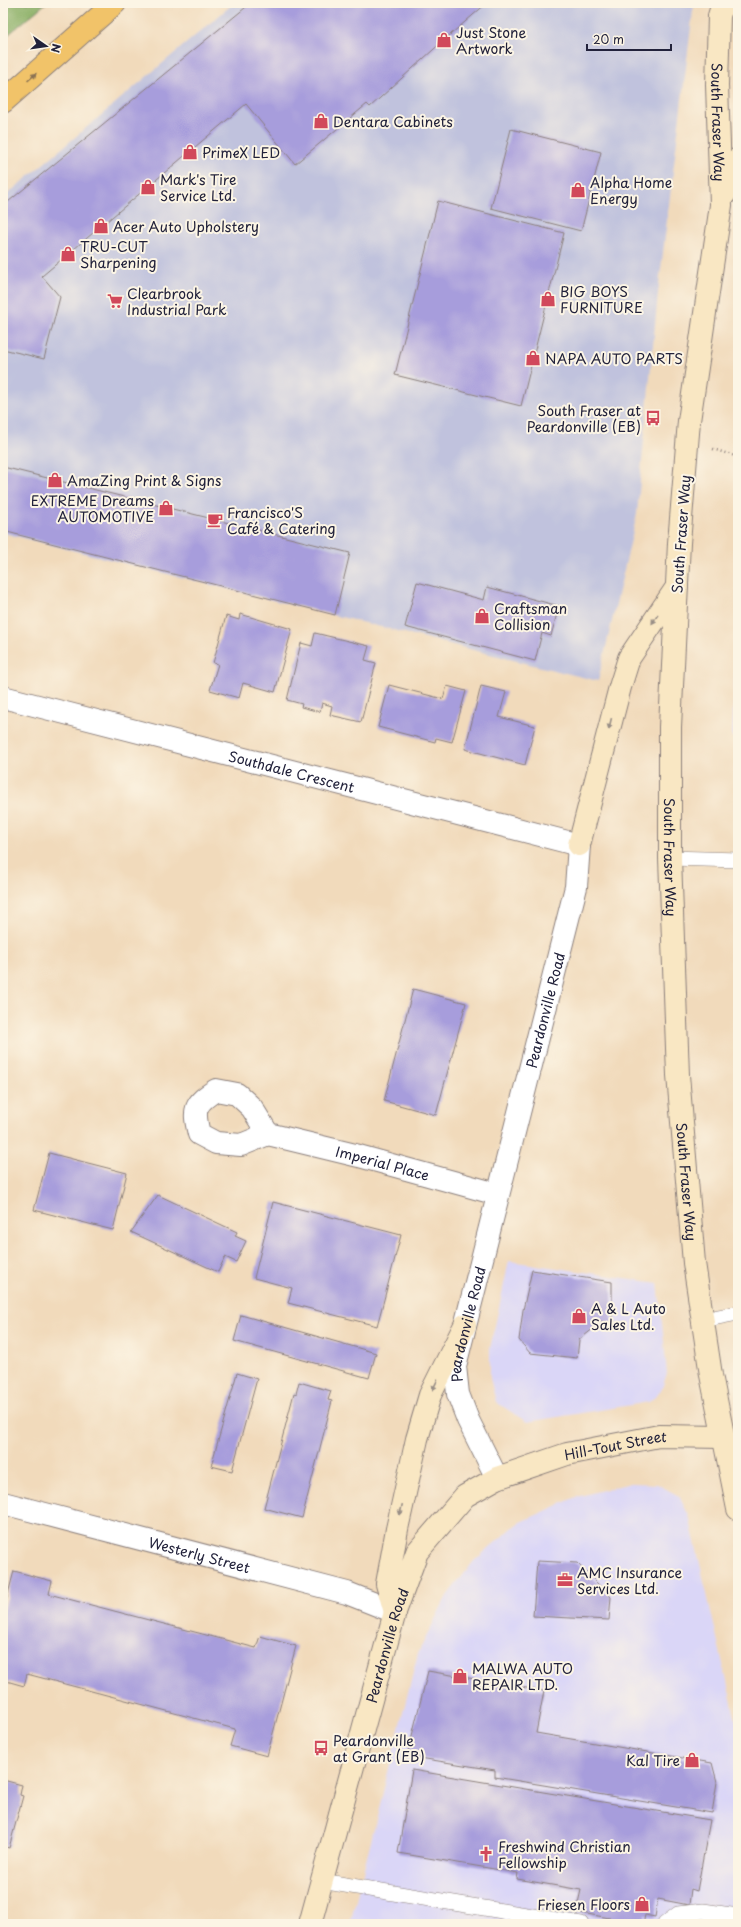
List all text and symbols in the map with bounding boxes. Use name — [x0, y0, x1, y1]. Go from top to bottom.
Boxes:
place label: Just Stone Artwork — [456, 22, 526, 59]
north arrow — [26, 26, 66, 66]
scale bar — [587, 26, 671, 52]
text: 20 m — [593, 30, 624, 48]
shop icon: Just Stone Artwork — [435, 31, 453, 49]
text: N — [47, 42, 65, 55]
street label: South Fraser Way — [706, 63, 731, 182]
one-way arrow — [27, 72, 37, 81]
place label: Dentara Cabinets — [333, 111, 453, 132]
shop icon: Dentara Cabinets — [312, 112, 330, 130]
place label: PrimeX LED — [202, 142, 280, 163]
shop icon: PrimeX LED — [181, 143, 199, 161]
place label: Mark's Tire Service Ltd. — [160, 169, 236, 206]
place label: Alpha Home Energy — [590, 172, 672, 209]
shop icon: Mark's Tire Service Ltd. — [139, 178, 157, 196]
shop icon: Alpha Home Energy — [569, 181, 587, 199]
place label: Acer Auto Upholstery — [113, 216, 259, 237]
shop icon: Acer Auto Upholstery — [92, 217, 110, 235]
place label: TRU-CUT Sharpening — [80, 236, 157, 273]
shop icon: TRU-CUT Sharpening — [59, 245, 77, 263]
place label: BIG BOYS FURNITURE — [560, 281, 643, 318]
place label: Clearbrook Industrial Park — [127, 283, 227, 320]
shop icon: BIG BOYS FURNITURE — [539, 290, 557, 308]
supermarket icon: Clearbrook Industrial Park — [106, 292, 124, 310]
place label: NAPA AUTO PARTS — [545, 348, 683, 369]
shop icon: NAPA AUTO PARTS — [524, 349, 542, 367]
place label: South Fraser at Peardonville (EB) — [527, 400, 641, 437]
bus stop icon: South Fraser at Peardonville (EB) — [644, 409, 662, 427]
place label: AmaZing Print & Signs — [67, 470, 221, 491]
shop icon: AmaZing Print & Signs — [46, 471, 64, 489]
street label: South Fraser Way — [666, 474, 696, 594]
place label: EXTREME Dreams AUTOMOTIVE — [31, 490, 154, 527]
shop icon: EXTREME Dreams AUTOMOTIVE — [157, 499, 175, 517]
place label: Francisco'S Café & Catering — [227, 502, 336, 539]
cafe icon: Francisco'S Café & Catering — [206, 511, 224, 529]
place label: Craftsman Collision — [494, 598, 567, 635]
shop icon: Craftsman Collision — [473, 607, 491, 625]
one-way arrow — [651, 614, 659, 624]
one-way arrow — [607, 718, 613, 731]
street label: Southdale Crescent — [226, 745, 357, 797]
street label: South Fraser Way — [659, 798, 683, 917]
street label: Peardonville Road — [520, 950, 570, 1070]
street label: South Fraser Way — [672, 1122, 703, 1242]
street label: Imperial Place — [333, 1140, 432, 1185]
street label: Peardonville Road — [445, 1264, 490, 1383]
place label: A & L Auto Sales Ltd. — [591, 1298, 666, 1335]
shop icon: A & L Auto Sales Ltd. — [570, 1307, 588, 1325]
one-way arrow — [432, 1379, 439, 1390]
street label: Hill-Tout Street — [562, 1425, 667, 1465]
one-way arrow — [397, 1503, 403, 1516]
street label: Westerly Street — [146, 1531, 253, 1578]
place label: AMC Insurance Services Ltd. — [577, 1562, 682, 1599]
office icon: AMC Insurance Services Ltd. — [556, 1571, 574, 1589]
street label: Peardonville Road — [360, 1585, 413, 1705]
place label: MALWA AUTO REPAIR LTD. — [472, 1658, 573, 1695]
shop icon: MALWA AUTO REPAIR LTD. — [451, 1667, 469, 1685]
place label: Peardonville at Grant (EB) — [333, 1730, 425, 1767]
bus stop icon: Peardonville at Grant (EB) — [312, 1739, 330, 1757]
place label: Kal Tire — [626, 1750, 680, 1771]
shop icon: Kal Tire — [683, 1751, 701, 1769]
place label: Freshwind Christian Fellowship — [498, 1836, 631, 1873]
church icon: Freshwind Christian Fellowship — [477, 1845, 495, 1863]
place label: Friesen Floors — [537, 1894, 630, 1915]
shop icon: Friesen Floors — [633, 1895, 651, 1913]

